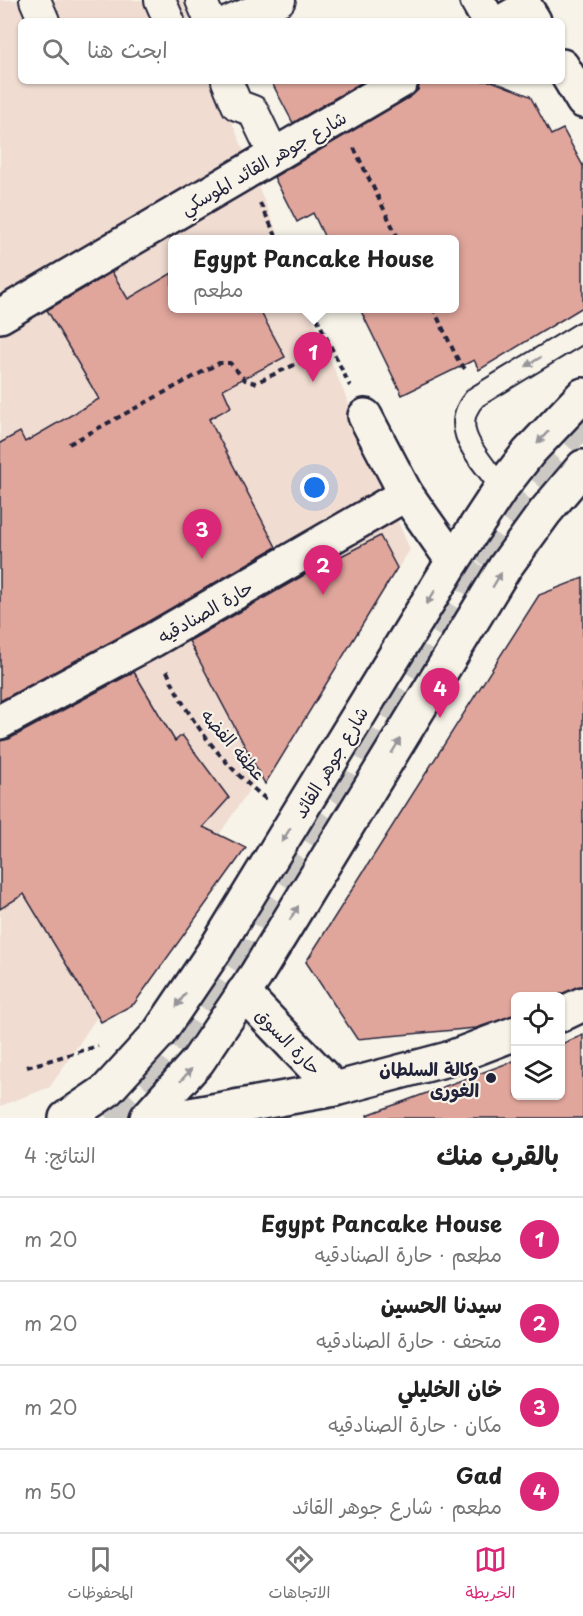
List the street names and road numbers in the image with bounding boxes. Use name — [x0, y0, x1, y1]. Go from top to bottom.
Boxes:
street label: شارع جوهر القائد الموسكي — [175, 103, 353, 224]
street label: حارة الصنادقيه — [152, 573, 258, 649]
street label: شارع جوهر القائد — [286, 701, 374, 823]
street label: عطفه الفضه — [195, 702, 273, 786]
street label: حارة السوق — [250, 1001, 328, 1081]

